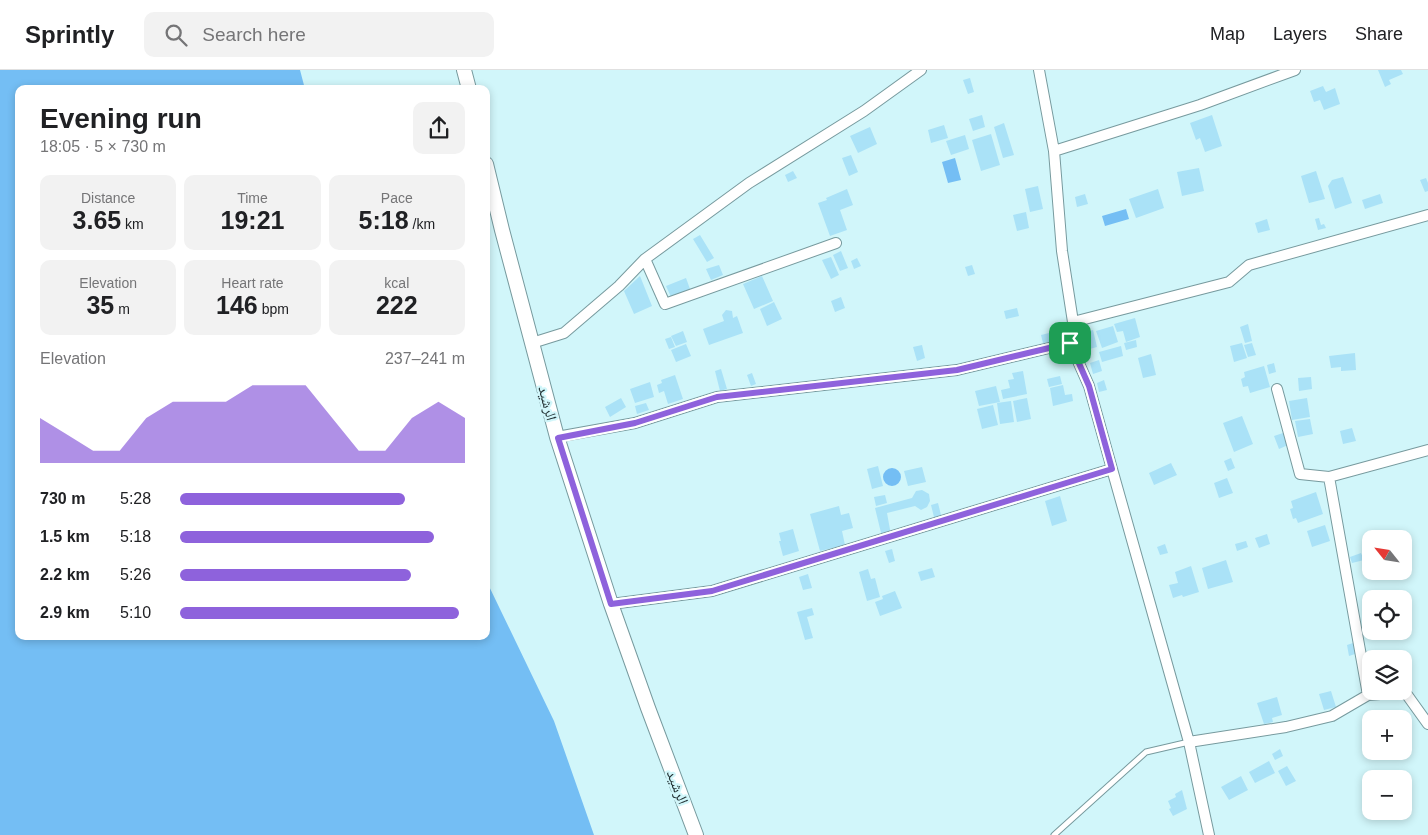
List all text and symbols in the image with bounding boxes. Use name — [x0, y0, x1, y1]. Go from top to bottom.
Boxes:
search box — [144, 12, 494, 57]
text: Sprintly — [25, 21, 114, 48]
icon: search — [162, 21, 190, 49]
text: Search here — [202, 24, 306, 45]
text: Map — [1210, 24, 1245, 44]
text: Layers — [1273, 24, 1327, 44]
text: Share — [1355, 24, 1403, 44]
button: share — [413, 102, 465, 154]
text: Evening run — [40, 103, 202, 134]
text: 18:05 · 5 × 730 m — [40, 138, 166, 155]
text: Distance — [81, 190, 135, 206]
text: Time — [237, 190, 268, 206]
text: Pace — [381, 190, 413, 206]
text: 3.65 — [73, 206, 121, 234]
text: 19:21 — [221, 206, 284, 234]
text: 5:18 — [359, 206, 409, 234]
text: km — [121, 216, 144, 232]
text: /km — [409, 216, 435, 232]
text: Elevation — [79, 275, 137, 291]
text: Heart rate — [221, 275, 284, 291]
text: kcal — [384, 275, 409, 291]
text: 35 — [86, 291, 114, 319]
text: 146 — [216, 291, 258, 319]
text: 222 — [376, 291, 418, 319]
text: m — [114, 301, 130, 317]
text: bpm — [258, 301, 289, 317]
pin — [1049, 322, 1091, 364]
icon: arrive — [1056, 329, 1084, 357]
text: Elevation — [40, 350, 106, 367]
text: 237–241 m — [385, 350, 465, 367]
street label: الرشيد — [534, 384, 561, 422]
text: 730 m — [40, 490, 85, 507]
text: 5:28 — [120, 490, 151, 507]
text: 1.5 km — [40, 528, 90, 545]
text: 5:18 — [120, 528, 151, 545]
north arrow — [1362, 530, 1412, 580]
map controls — [1362, 530, 1412, 820]
text: 2.2 km — [40, 566, 90, 583]
text: 5:26 — [120, 566, 151, 583]
button: locate — [1362, 590, 1412, 640]
text: 2.9 km — [40, 604, 90, 621]
text: 5:10 — [120, 604, 151, 621]
button: layers — [1362, 650, 1412, 700]
button: + — [1362, 710, 1412, 760]
street label: الرشيد — [663, 768, 692, 807]
button: − — [1362, 770, 1412, 820]

